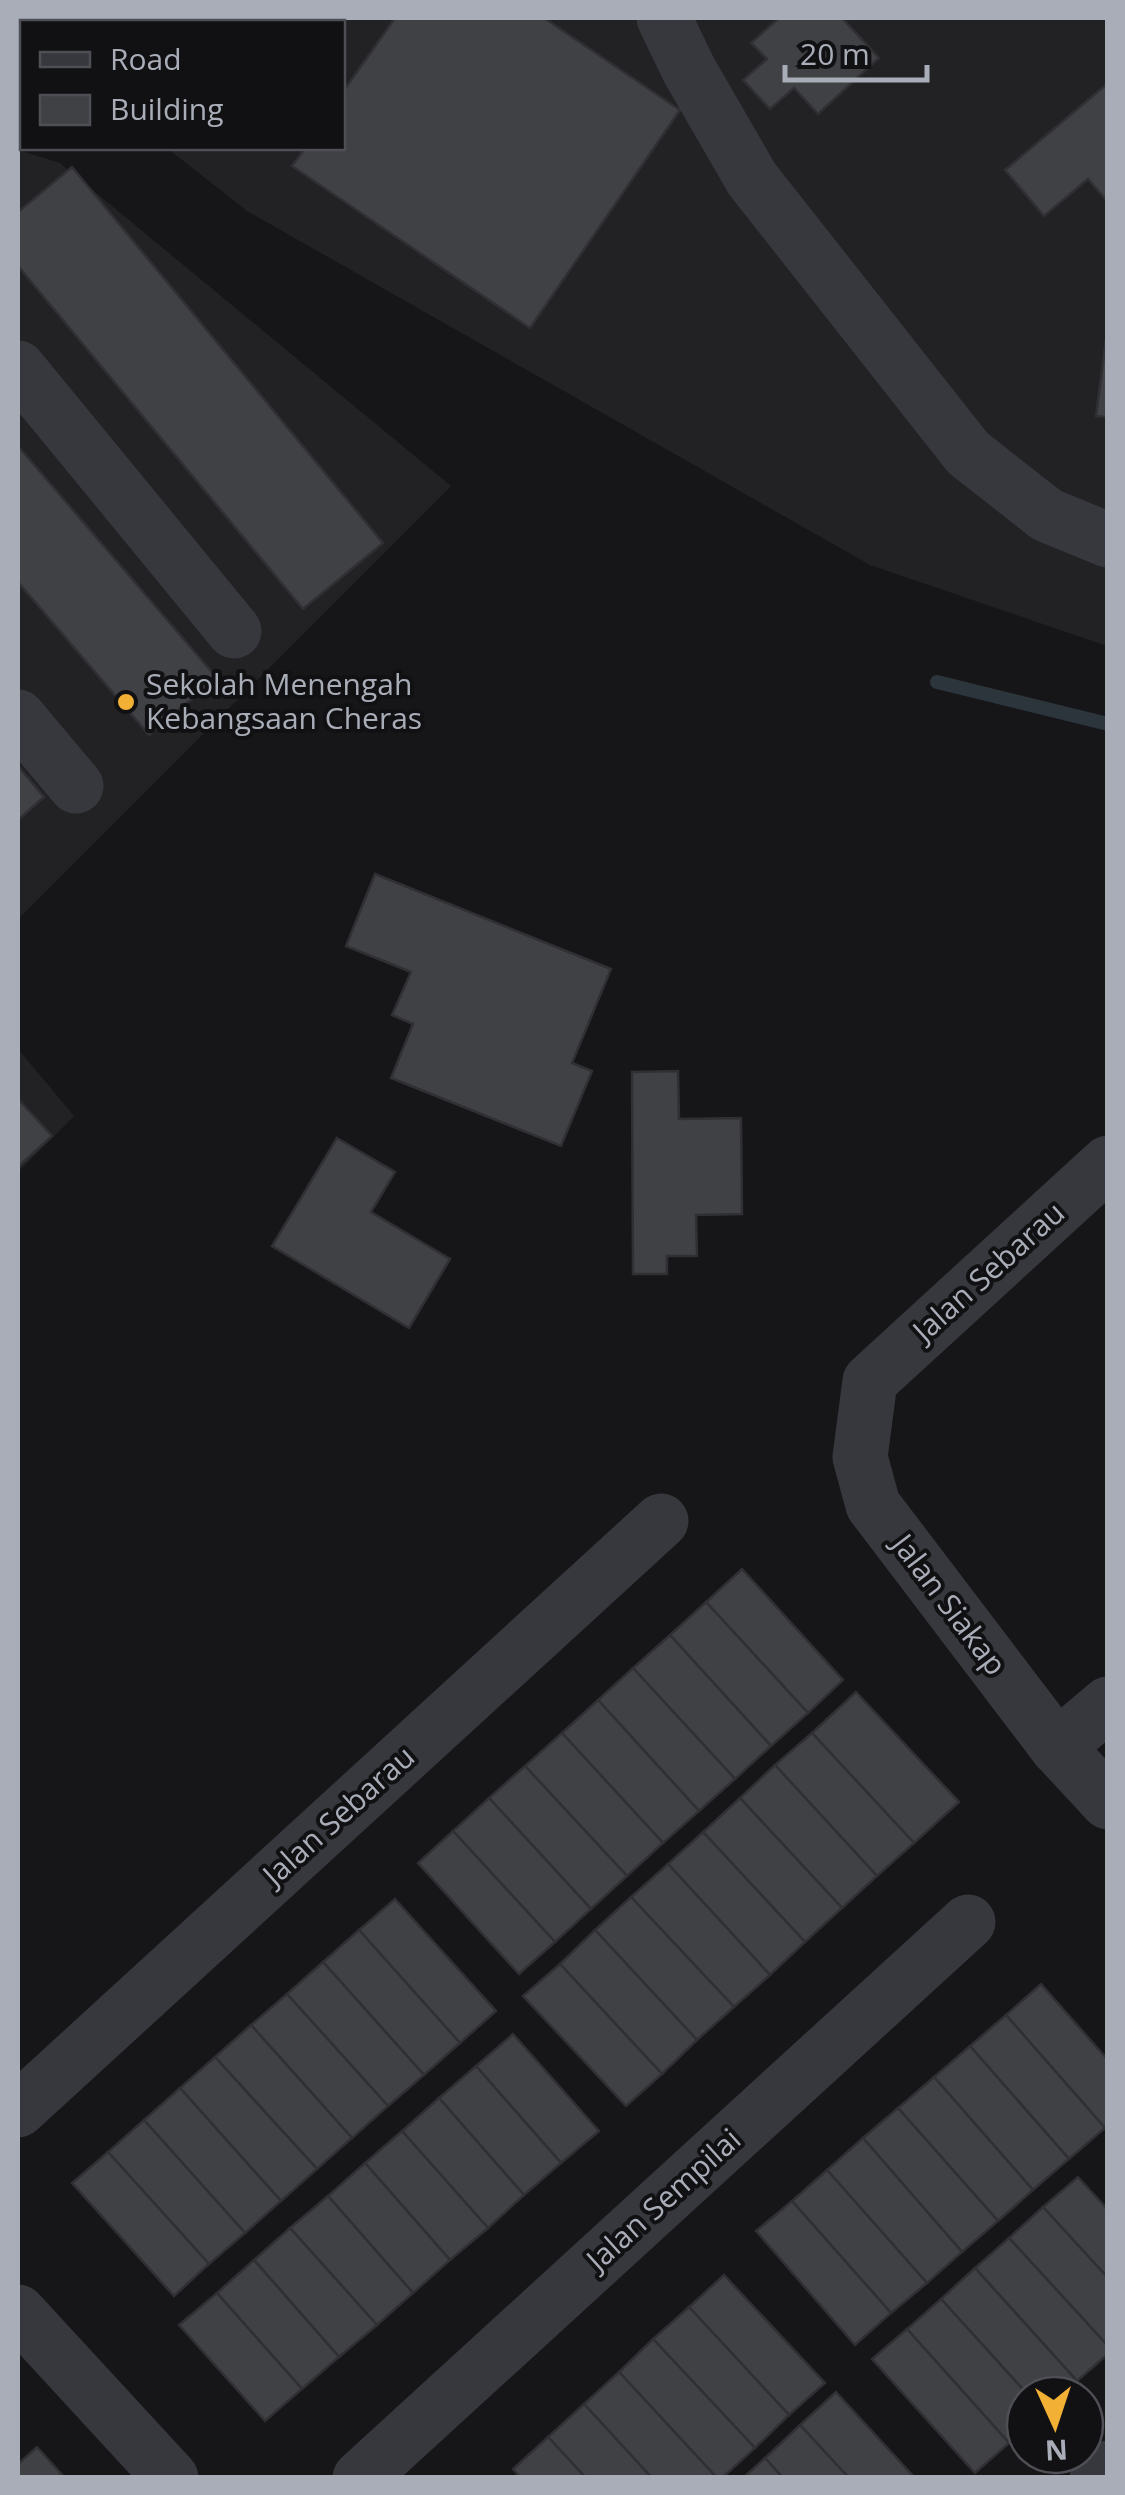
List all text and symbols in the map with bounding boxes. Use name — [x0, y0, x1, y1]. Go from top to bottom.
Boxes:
legend — [20, 20, 345, 150]
scale bar — [785, 20, 928, 82]
text: 20 m — [800, 33, 870, 74]
text: Road — [110, 38, 182, 79]
text: Building — [110, 88, 224, 129]
place label: Sekolah Menengah Kebangsaan Cheras — [146, 663, 422, 738]
marker: Sekolah Menengah Kebangsaan Cheras — [115, 691, 137, 713]
street label: Jalan Sebarau — [901, 1192, 1073, 1352]
street label: Jalan Siakap — [882, 1523, 1017, 1683]
street label: Jalan Sebarau — [251, 1736, 423, 1896]
street label: Jalan Sempilai — [575, 2119, 749, 2281]
north arrow — [1005, 2375, 1105, 2475]
text: N — [1044, 2431, 1069, 2471]

